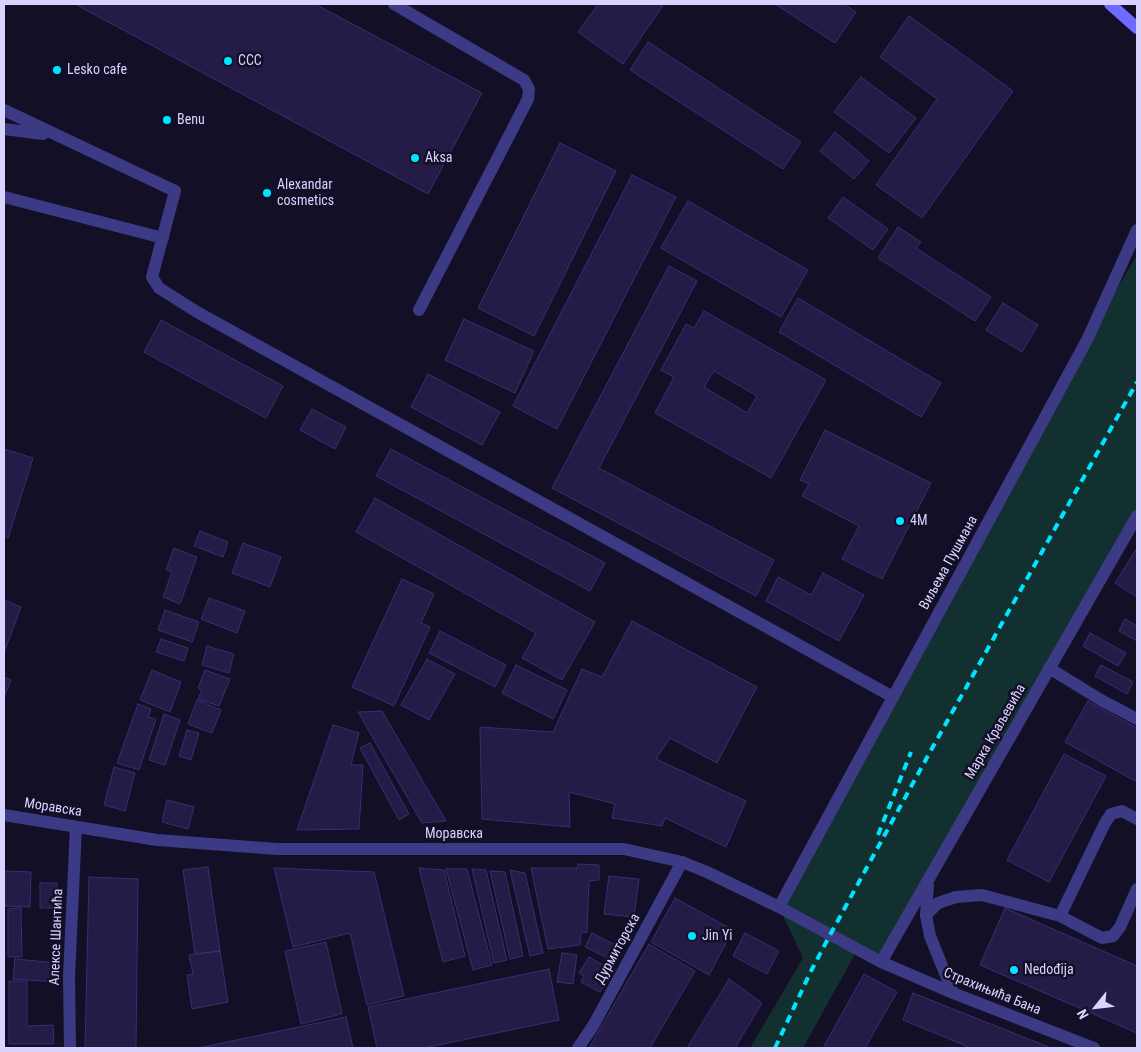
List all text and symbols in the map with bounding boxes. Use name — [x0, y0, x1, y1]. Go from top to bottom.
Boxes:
place label: CCC — [238, 53, 262, 69]
marker: CCC — [222, 55, 234, 67]
place label: Lesko cafe — [67, 62, 127, 78]
marker: Lesko cafe — [51, 64, 63, 76]
place label: Benu — [177, 112, 205, 128]
marker: Benu — [161, 114, 173, 126]
place label: Aksa — [425, 150, 452, 166]
marker: Aksa — [409, 152, 421, 164]
place label: Alexandar cosmetics — [277, 177, 334, 210]
marker: Alexandar cosmetics — [261, 187, 273, 199]
place label: 4M — [910, 513, 927, 529]
street label: Виљема Пушмана — [916, 513, 982, 613]
marker: 4M — [894, 515, 906, 527]
street label: Марка Краљевића — [962, 682, 1030, 782]
street label: Моравска — [23, 795, 83, 821]
street label: Моравска — [425, 826, 483, 842]
street label: Алексе Шантића — [47, 888, 67, 986]
street label: Дурмиторска — [592, 911, 644, 987]
place label: Jin Yi — [702, 928, 733, 944]
marker: Jin Yi — [686, 930, 698, 942]
place label: Nedođija — [1024, 962, 1074, 978]
marker: Nedođija — [1008, 964, 1020, 976]
street label: Страхињића Бана — [941, 965, 1043, 1019]
north arrow — [1071, 982, 1121, 1032]
text: N — [1074, 1007, 1092, 1022]

